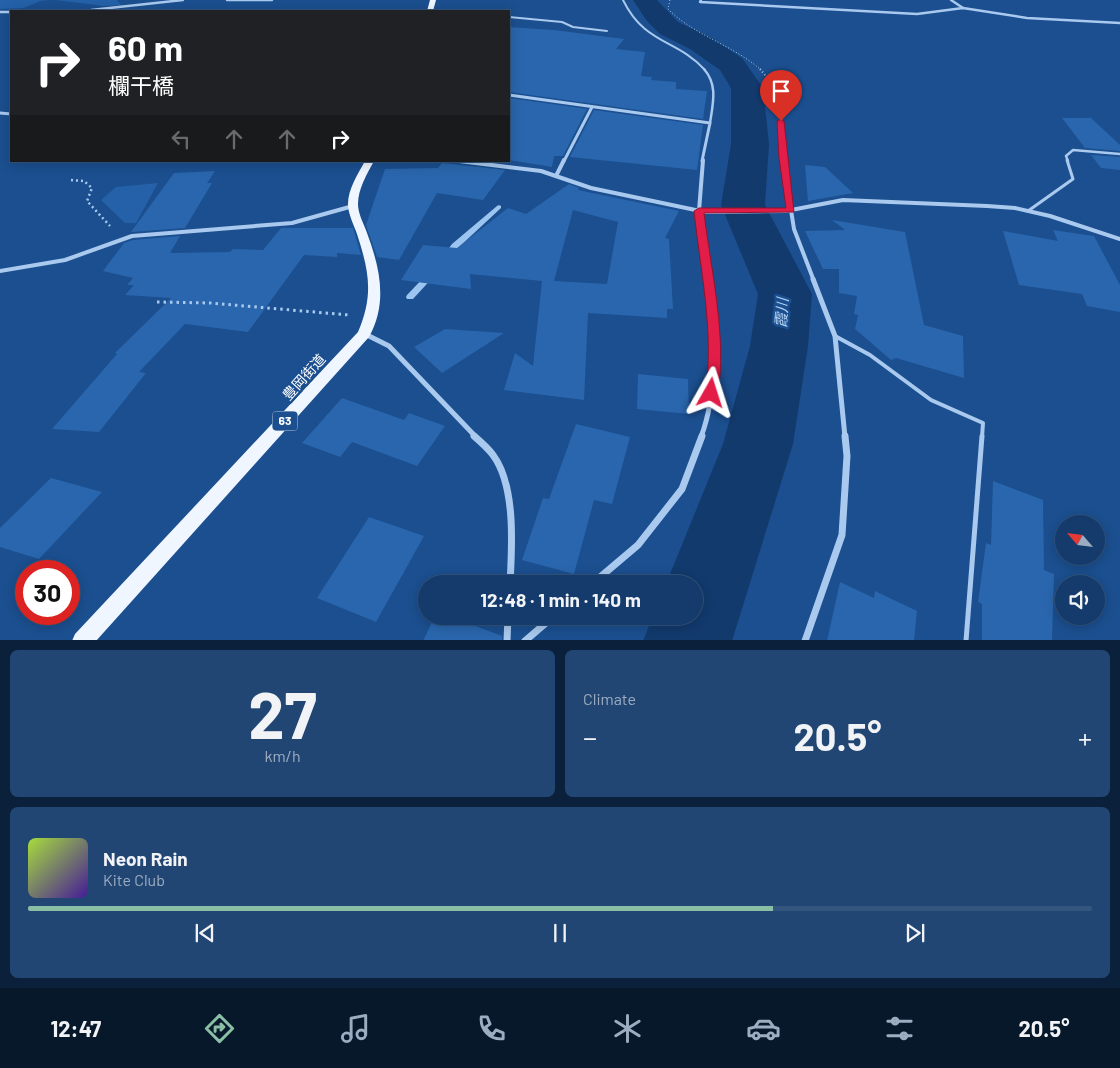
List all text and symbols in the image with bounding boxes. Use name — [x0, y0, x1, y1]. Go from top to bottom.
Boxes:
text: 60 m — [108, 26, 183, 68]
icon: right — [25, 30, 90, 95]
pin — [760, 70, 802, 121]
text: 欄干橋 — [108, 72, 174, 98]
icon: arrive — [767, 77, 795, 105]
icon: left — [167, 125, 195, 153]
icon: ahead — [220, 125, 248, 153]
icon: ahead — [273, 125, 301, 153]
icon: right — [326, 125, 354, 153]
water label: 霞川 — [771, 295, 791, 329]
street label: 豊岡街道 — [279, 350, 329, 403]
position arrow — [684, 366, 736, 418]
road number: 63 — [272, 412, 298, 431]
north arrow — [1055, 515, 1105, 565]
map controls — [1055, 515, 1105, 625]
speed limit sign: 30 — [15, 560, 80, 625]
button: sound — [1055, 575, 1105, 625]
text: 12:48 · 1 min · 140 m — [480, 588, 641, 611]
text: 27 — [248, 674, 317, 752]
text: Climate — [583, 689, 636, 708]
text: 20.5° — [794, 713, 881, 759]
text: − — [583, 720, 597, 754]
text: + — [1078, 720, 1092, 754]
text: km/h — [264, 746, 301, 765]
text: Neon Rain — [103, 847, 188, 870]
text: Kite Club — [103, 870, 165, 889]
icon: previous — [191, 919, 219, 947]
icon: pause — [546, 919, 574, 947]
icon: next — [901, 919, 929, 947]
icon: directions — [202, 1011, 237, 1046]
icon: music — [338, 1011, 373, 1046]
icon: phone — [474, 1011, 509, 1046]
icon: climate — [610, 1011, 645, 1046]
icon: car — [746, 1011, 781, 1046]
icon: filters — [882, 1011, 917, 1046]
text: 12:47 — [51, 1015, 101, 1041]
text: 20.5° — [1019, 1015, 1069, 1041]

